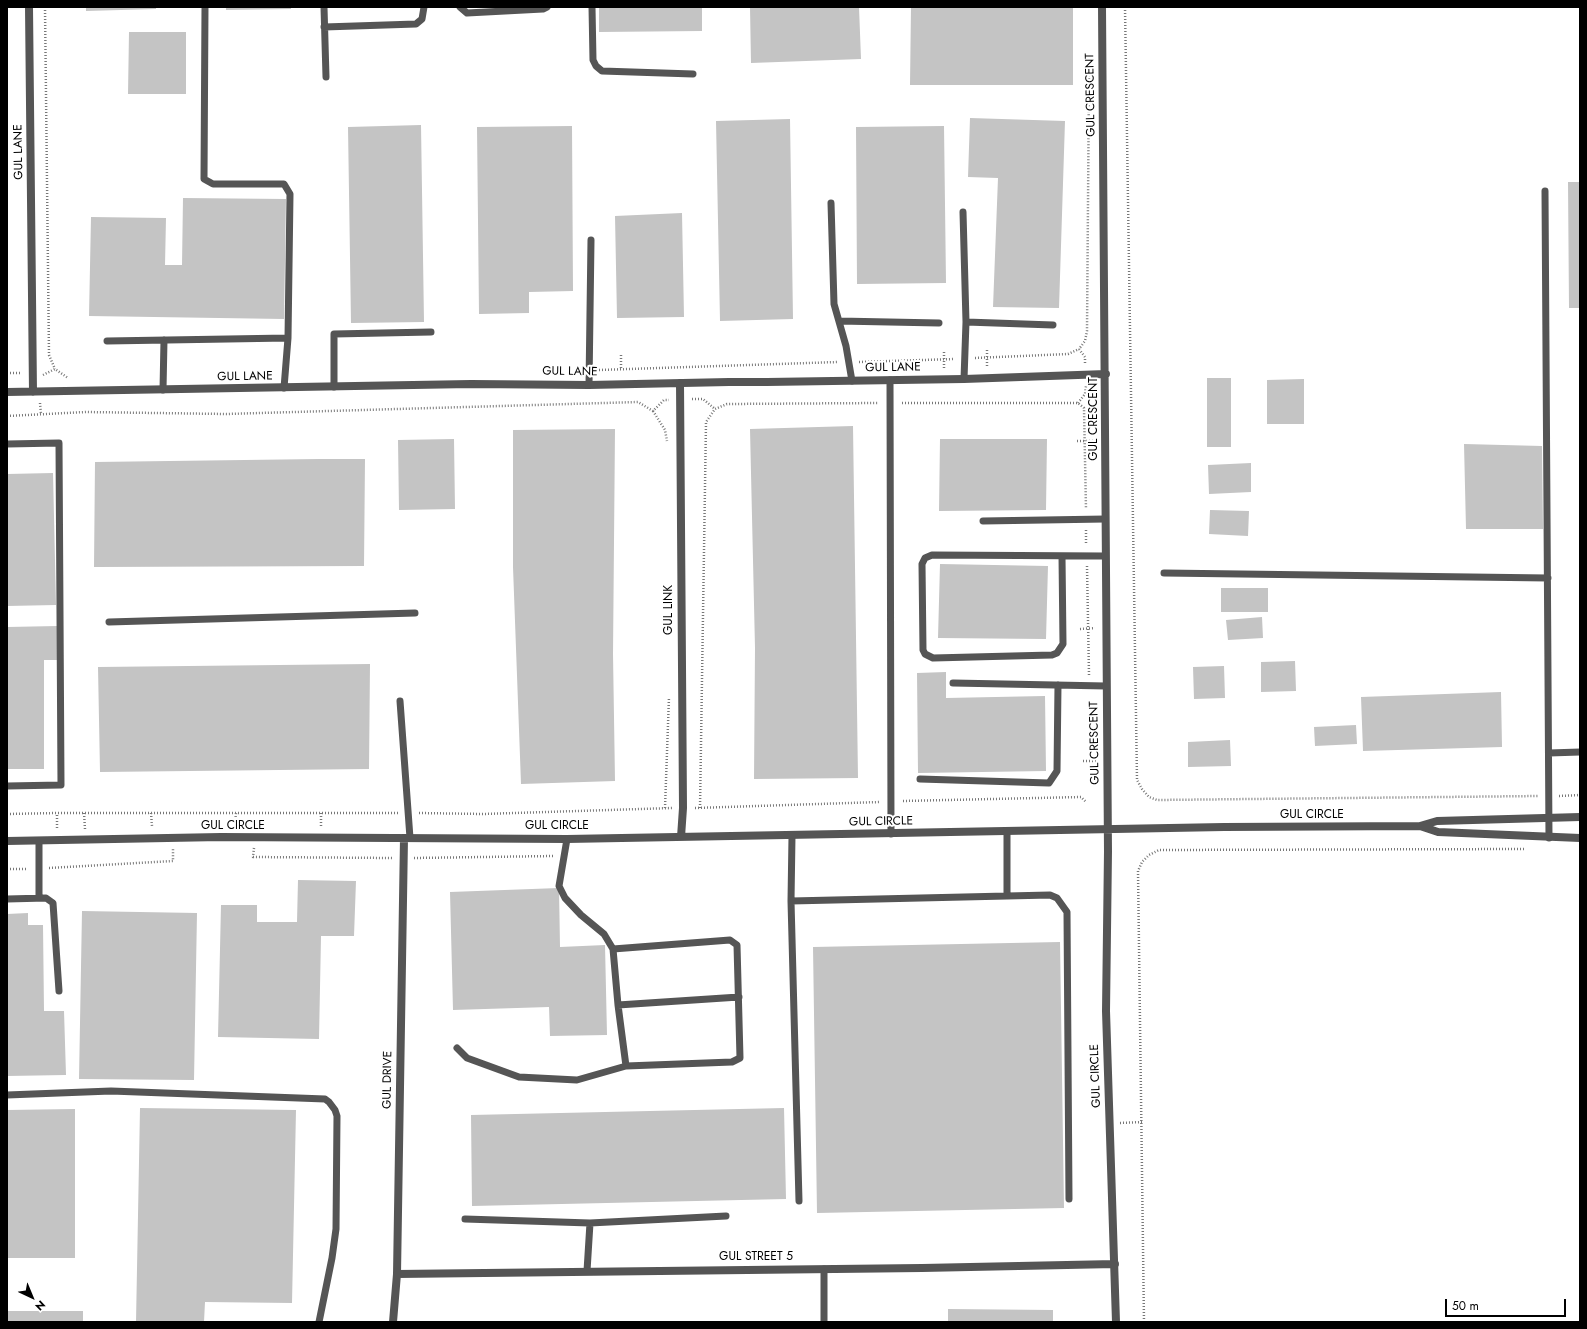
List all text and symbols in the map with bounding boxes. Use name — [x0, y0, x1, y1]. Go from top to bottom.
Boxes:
street label: GUL CRESCENT — [1083, 53, 1099, 137]
street label: GUL LANE — [11, 124, 27, 180]
street label: GUL LANE — [865, 360, 921, 376]
street label: GUL LANE — [542, 364, 598, 380]
street label: GUL LANE — [217, 369, 273, 385]
street label: GUL CRESCENT — [1087, 377, 1101, 461]
street label: GUL LINK — [662, 585, 676, 635]
street label: GUL CRESCENT — [1087, 701, 1103, 785]
street label: GUL CIRCLE — [1280, 808, 1344, 822]
street label: GUL CIRCLE — [849, 814, 913, 830]
street label: GUL CIRCLE — [201, 819, 265, 833]
street label: GUL CIRCLE — [525, 819, 589, 833]
street label: GUL CIRCLE — [1088, 1044, 1104, 1108]
street label: GUL DRIVE — [380, 1051, 396, 1109]
street label: GUL STREET 5 — [719, 1250, 793, 1264]
north arrow — [12, 1277, 52, 1317]
scale bar — [1447, 1291, 1568, 1317]
text: N — [32, 1297, 49, 1314]
text: 50 m — [1452, 1297, 1479, 1315]

